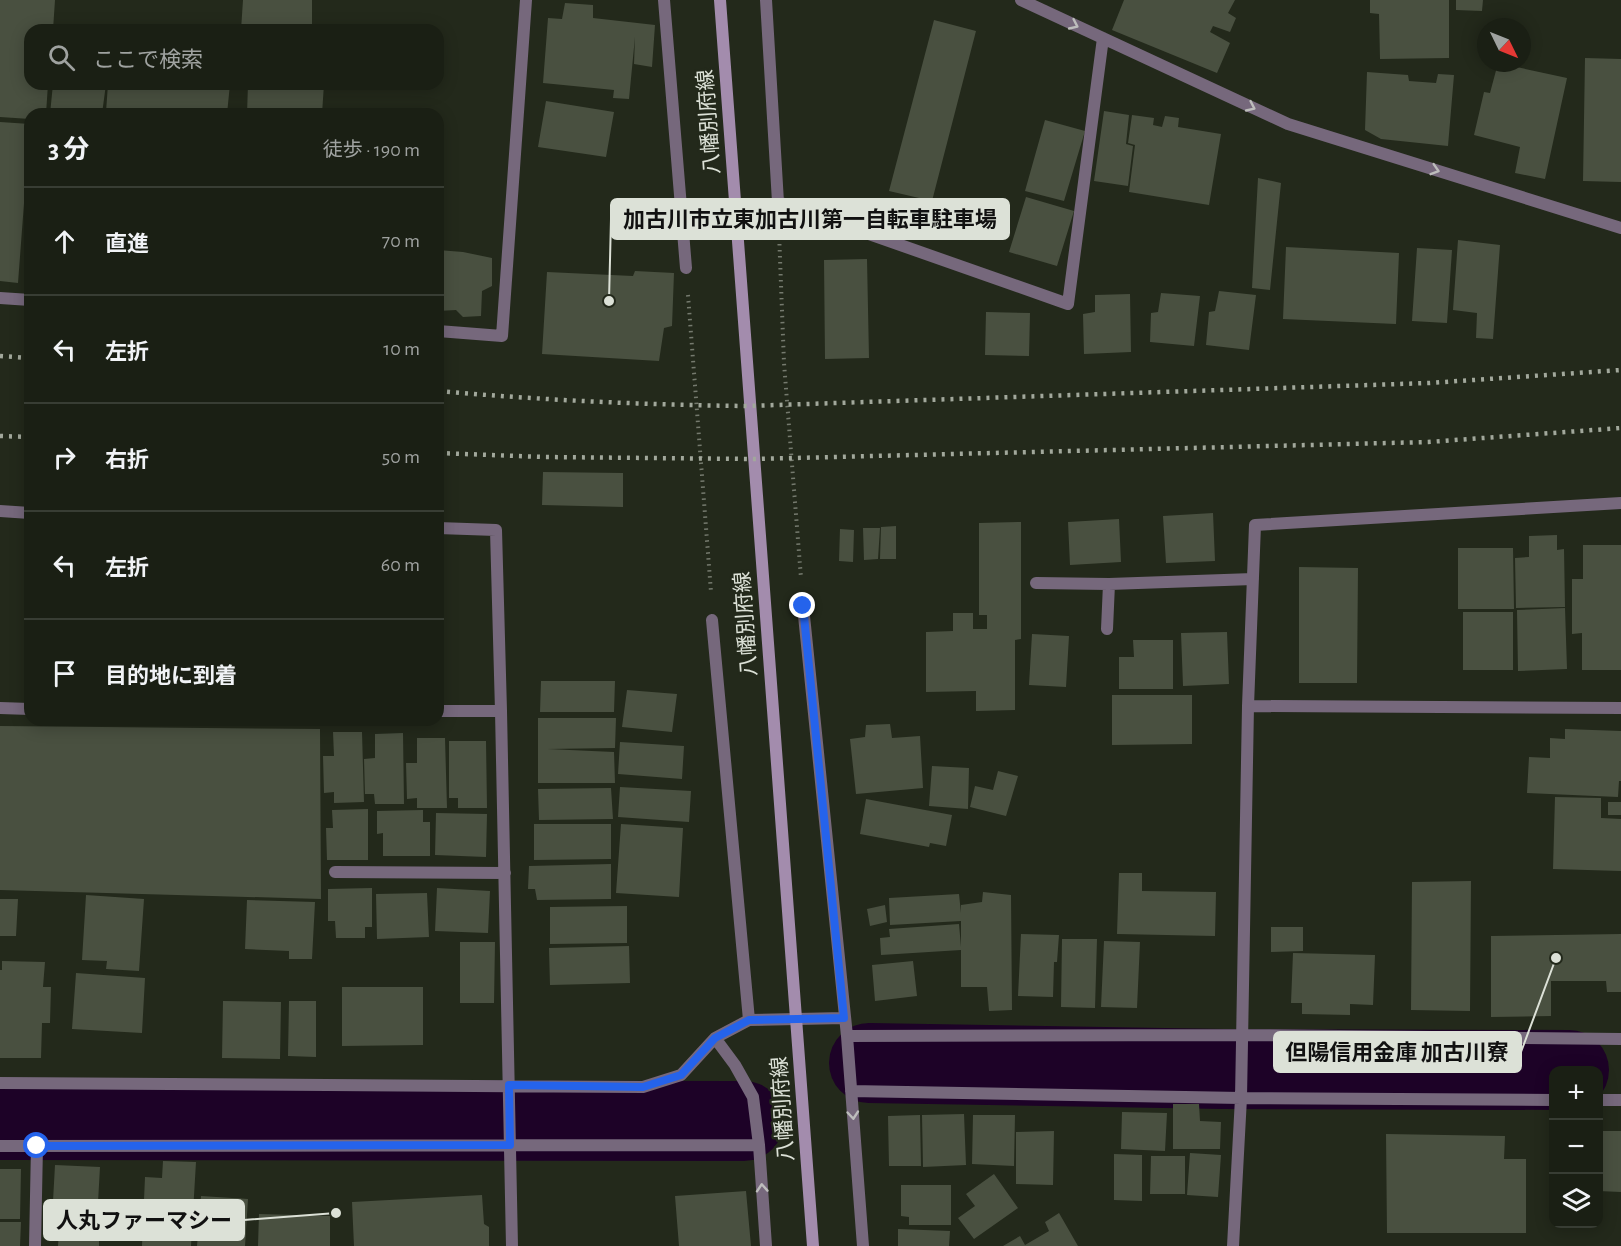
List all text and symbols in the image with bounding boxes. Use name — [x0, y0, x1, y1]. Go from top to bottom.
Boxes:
one-way arrow — [1068, 17, 1079, 29]
north arrow — [1477, 18, 1531, 72]
search box — [24, 24, 444, 90]
icon: search — [45, 41, 78, 74]
text: ここで検索 — [93, 49, 203, 71]
street label: 八幡別府線 — [694, 69, 723, 175]
one-way arrow — [1244, 100, 1255, 112]
text: 3 分 — [48, 137, 89, 163]
text: 徒歩 · 190 m — [323, 140, 420, 160]
one-way arrow — [1429, 163, 1440, 175]
callout: 加古川市立東加古川第一自転車駐車場 — [611, 199, 1009, 239]
text: 加古川市立東加古川第一自転車駐車場 — [623, 207, 997, 231]
icon: ahead — [48, 225, 81, 258]
text: 70 m — [382, 231, 420, 251]
text: 直進 — [105, 233, 149, 255]
icon: left — [48, 333, 81, 366]
text: 10 m — [383, 339, 420, 359]
text: 左折 — [105, 341, 149, 363]
icon: right — [48, 441, 81, 474]
text: 50 m — [382, 447, 420, 467]
text: 右折 — [105, 449, 149, 471]
icon: left — [48, 549, 81, 582]
text: 60 m — [381, 555, 420, 575]
text: 左折 — [105, 557, 149, 579]
street label: 八幡別府線 — [731, 571, 760, 677]
route end — [789, 592, 815, 618]
icon: arrive — [48, 657, 81, 690]
text: 目的地に到着 — [105, 665, 237, 687]
callout: 但陽信用金庫 加古川寮 — [1274, 1032, 1521, 1072]
text: 但陽信用金庫 加古川寮 — [1285, 1041, 1509, 1064]
street label: 八幡別府線 — [768, 1056, 797, 1162]
map controls — [1549, 1066, 1603, 1228]
button: + — [1549, 1066, 1603, 1120]
one-way arrow — [846, 1111, 859, 1120]
button: − — [1549, 1120, 1603, 1174]
route start — [23, 1132, 49, 1158]
button: layers — [1549, 1174, 1603, 1228]
one-way arrow — [756, 1183, 769, 1192]
callout: 人丸ファーマシー — [44, 1200, 244, 1240]
text: 人丸ファーマシー — [56, 1209, 232, 1232]

